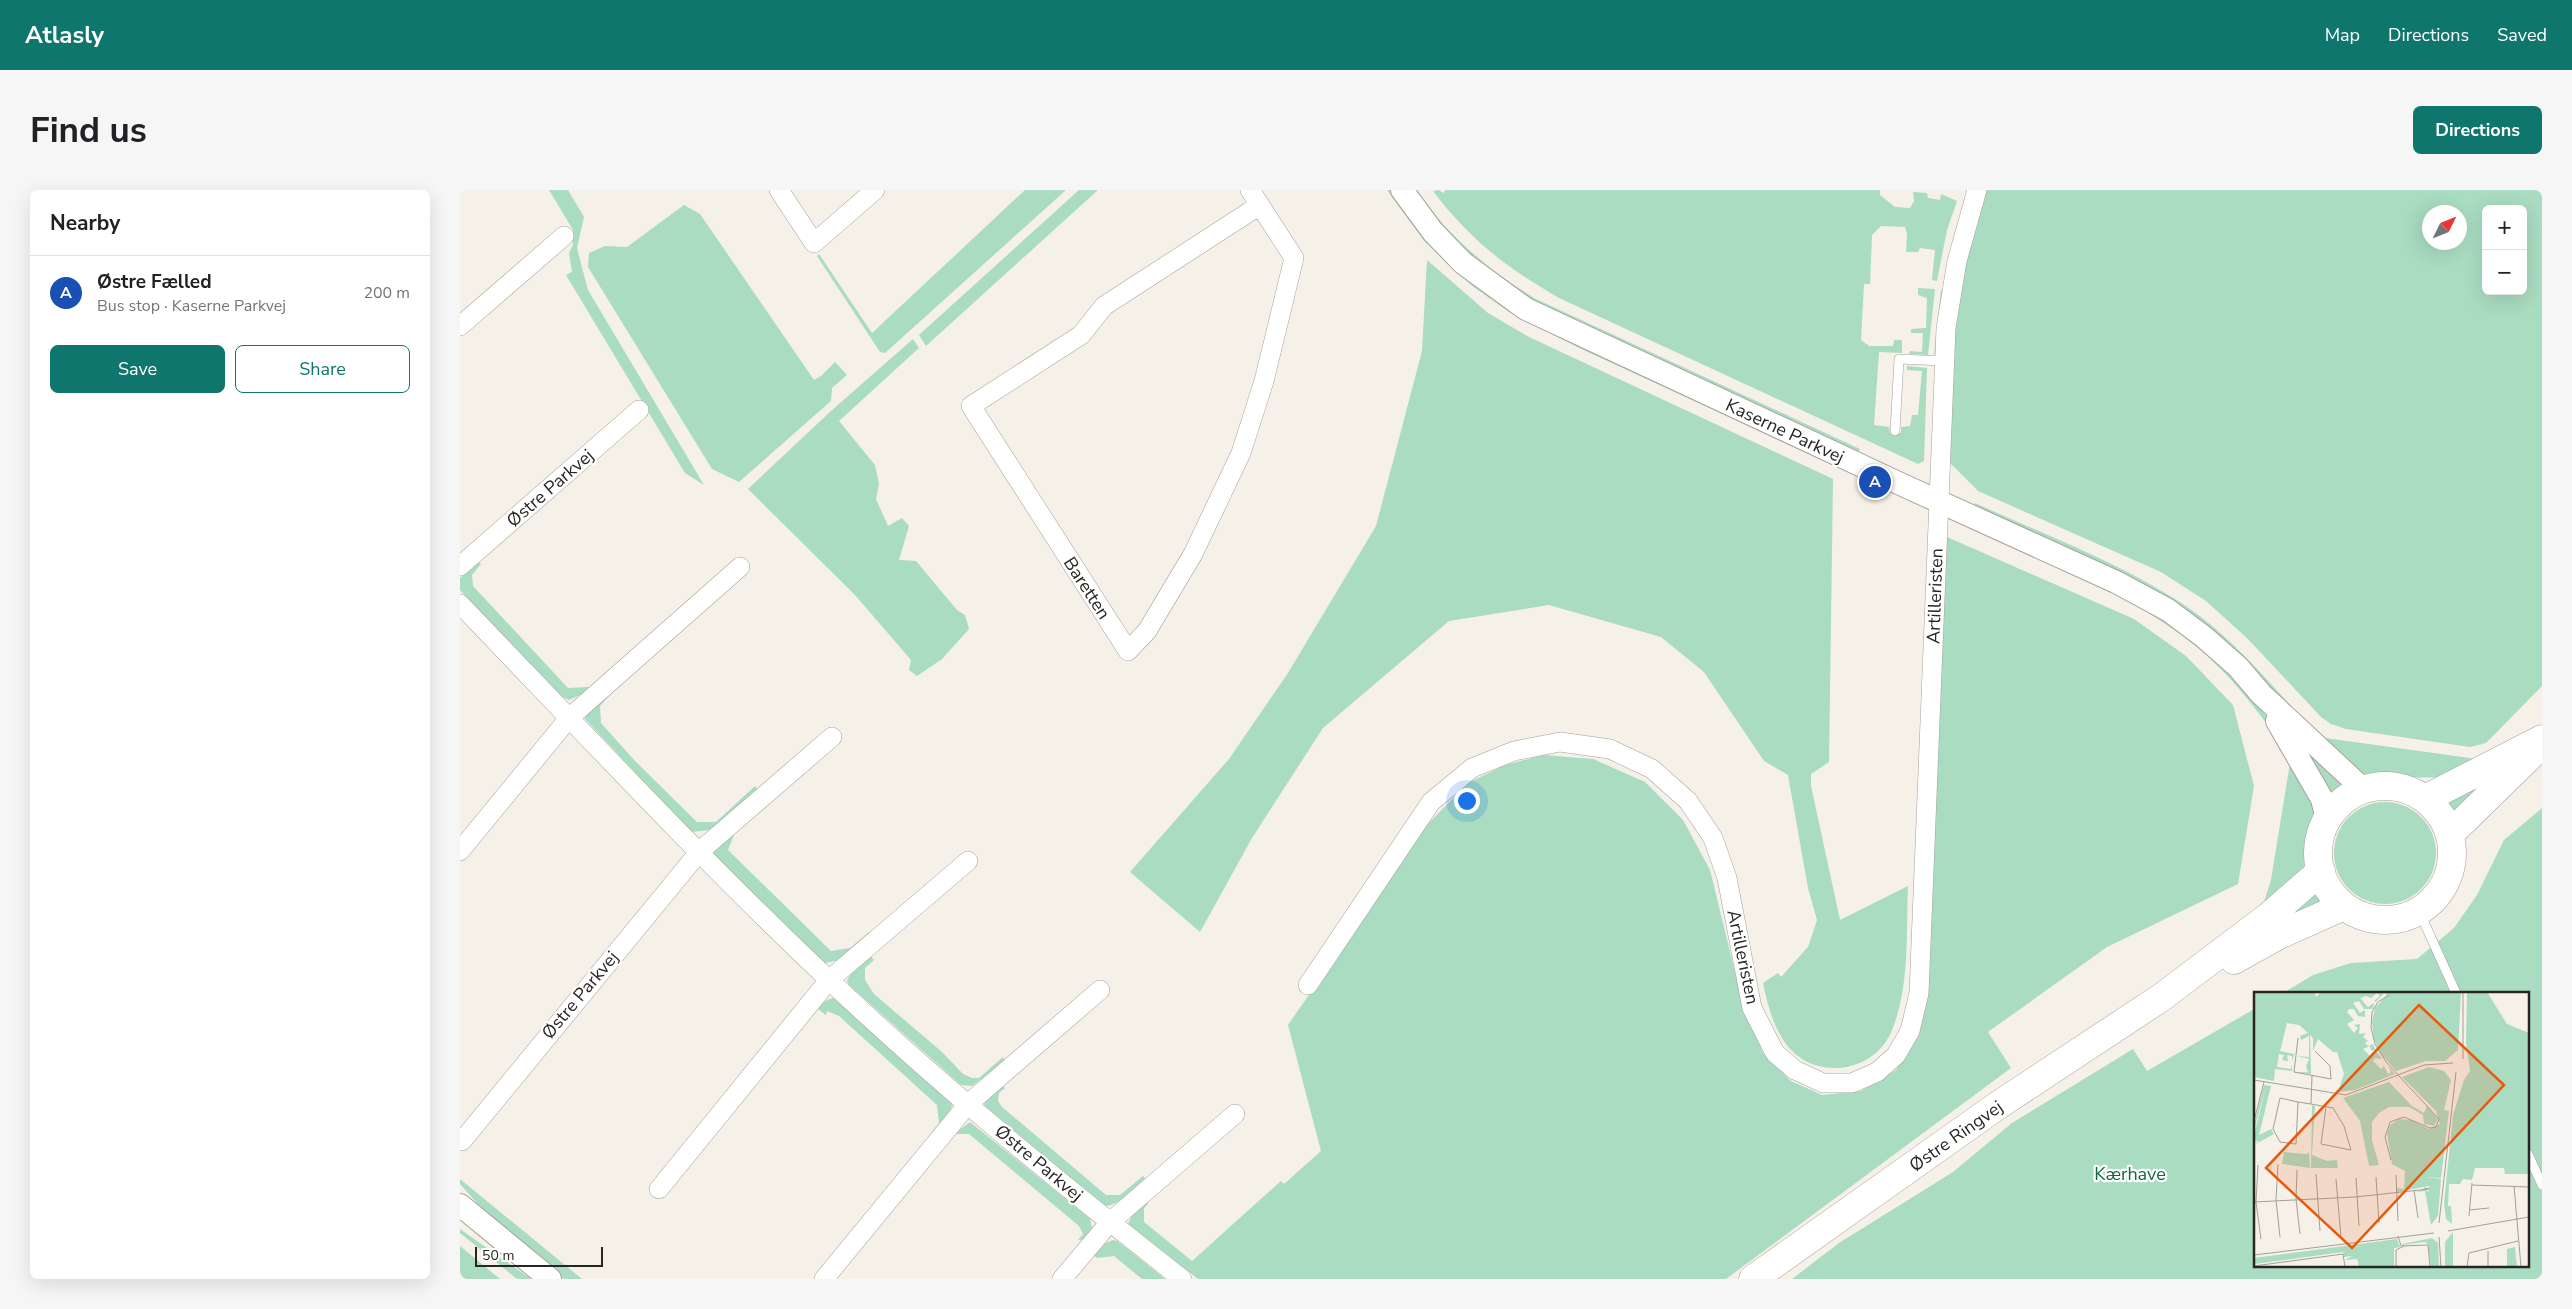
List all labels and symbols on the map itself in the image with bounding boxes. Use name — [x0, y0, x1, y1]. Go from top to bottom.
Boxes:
north arrow — [2422, 205, 2467, 250]
street label: Kaserne Parkvej — [1722, 393, 1848, 469]
street label: Østre Parkvej — [501, 444, 599, 532]
pin: A — [1859, 463, 1891, 501]
street label: Artilleristen — [1921, 548, 1949, 644]
street label: Baretten — [1058, 552, 1116, 624]
your location — [1454, 788, 1480, 814]
street label: Artilleristen — [1721, 908, 1765, 1006]
street label: Østre Parkvej — [536, 946, 624, 1044]
inset map — [2254, 992, 2530, 1266]
street label: Østre Ringvej — [1904, 1095, 2008, 1177]
street label: Østre Parkvej — [990, 1119, 1088, 1207]
park label: Kærhave — [2094, 1162, 2166, 1186]
scale bar — [475, 1244, 602, 1267]

